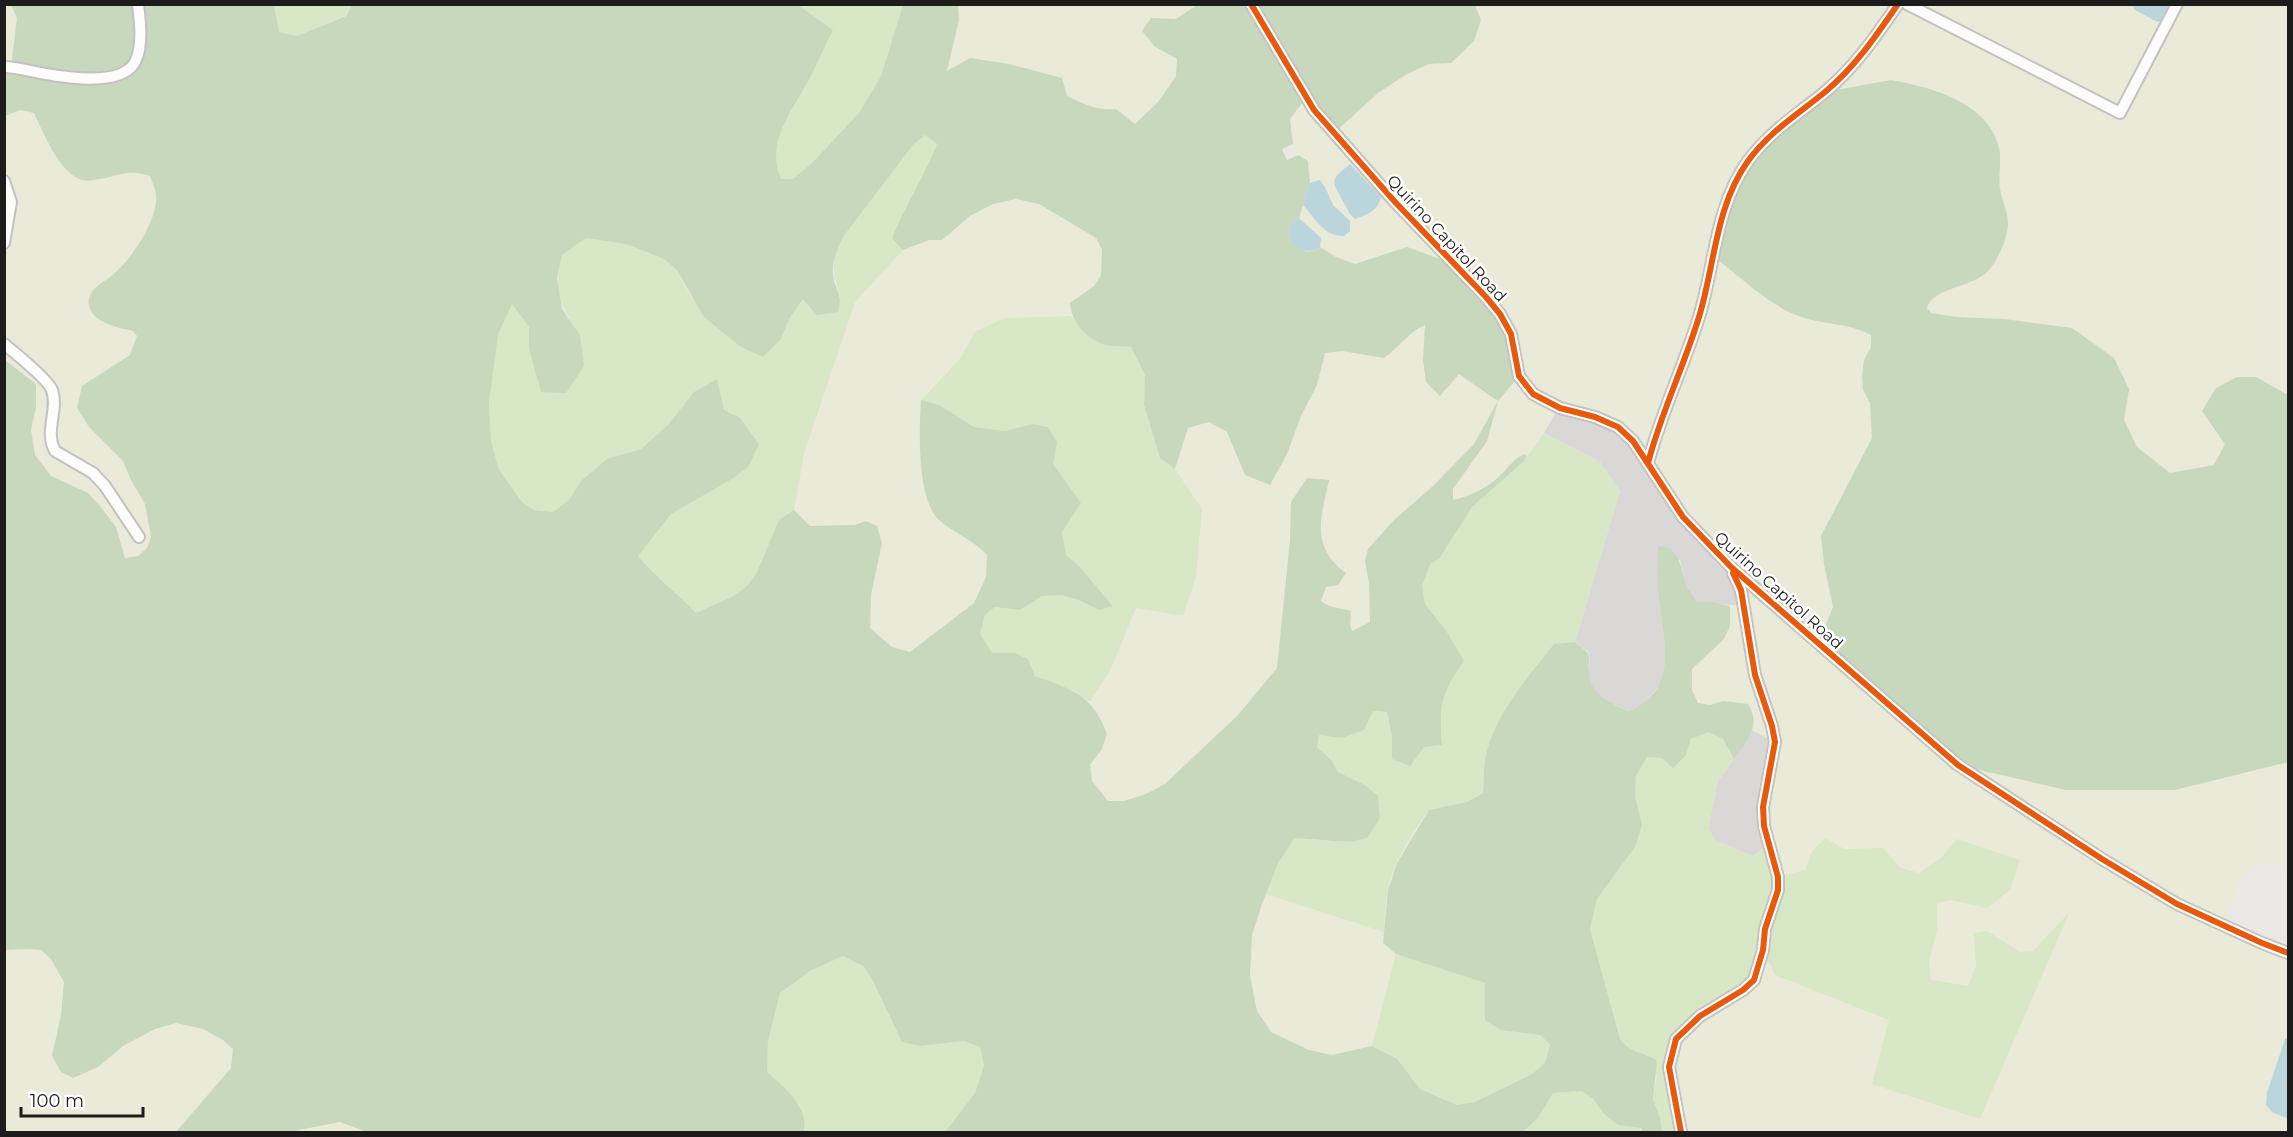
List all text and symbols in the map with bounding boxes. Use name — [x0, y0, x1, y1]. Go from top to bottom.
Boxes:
street label: Quirino Capitol Road — [1383, 171, 1510, 306]
street label: Quirino Capitol Road — [1710, 528, 1847, 653]
scale bar — [21, 1080, 142, 1118]
text: 100 m — [30, 1090, 84, 1112]

